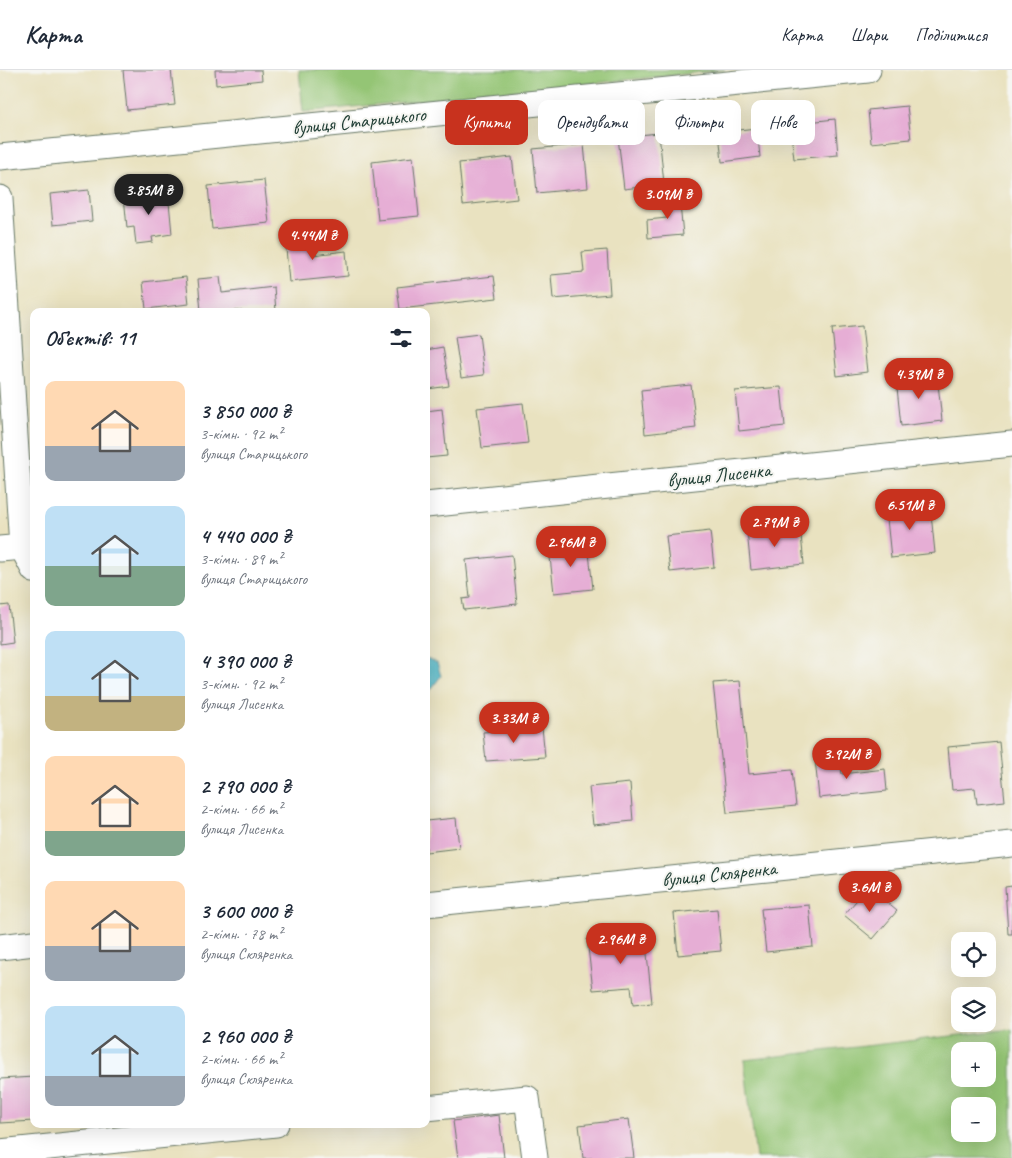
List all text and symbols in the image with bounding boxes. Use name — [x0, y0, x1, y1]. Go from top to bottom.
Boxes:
text: Карта — [25, 20, 82, 50]
text: Карта — [781, 24, 822, 46]
text: Шари — [850, 24, 887, 46]
text: Поділитися — [915, 24, 987, 46]
chip: Купити — [445, 100, 528, 145]
chip: Орендувати — [538, 100, 645, 145]
chip: Фільтри — [655, 100, 741, 145]
chip: Нове — [751, 100, 815, 145]
street label: вулиця Старицького — [291, 101, 428, 140]
pin: 3.85M ₴ — [103, 174, 195, 216]
pin: 3.09M ₴ — [622, 178, 714, 220]
text: 3.85M ₴ — [125, 180, 173, 200]
text: 3.09M ₴ — [644, 184, 692, 204]
pin: 4.44M ₴ — [267, 218, 359, 261]
text: 4.44M ₴ — [289, 225, 337, 245]
icon: filters — [387, 324, 415, 352]
text: Об’єктів: 11 — [45, 325, 135, 351]
pin: 4.39M ₴ — [873, 358, 965, 400]
text: 4.39M ₴ — [895, 364, 943, 384]
text: 3 850 000 ₴ — [200, 398, 291, 424]
icon: home — [85, 401, 145, 461]
text: 3-кімн. · 92 m² — [200, 424, 282, 444]
text: вулиця Старицького — [200, 444, 307, 464]
street label: вулиця Лисенка — [666, 457, 774, 493]
pin: 6.51M ₴ — [864, 488, 956, 531]
text: 6.51M ₴ — [886, 495, 934, 515]
pin: 2.79M ₴ — [729, 506, 821, 548]
text: 2.79M ₴ — [751, 512, 799, 532]
text: 4 440 000 ₴ — [200, 523, 291, 549]
icon: home — [85, 526, 145, 586]
pin: 2.96M ₴ — [525, 526, 617, 568]
text: 2.96M ₴ — [547, 532, 595, 552]
text: 3-кімн. · 89 m² — [200, 549, 282, 569]
text: вулиця Старицького — [200, 569, 307, 589]
text: 4 390 000 ₴ — [200, 648, 291, 674]
icon: home — [85, 651, 145, 711]
text: 3-кімн. · 92 m² — [200, 674, 282, 694]
text: вулиця Лисенка — [200, 694, 283, 714]
pin: 3.33M ₴ — [468, 702, 560, 744]
text: 3.33M ₴ — [490, 708, 538, 728]
pin: 3.92M ₴ — [801, 738, 893, 780]
text: 3.92M ₴ — [823, 744, 871, 764]
text: 2 790 000 ₴ — [200, 773, 291, 799]
icon: home — [85, 776, 145, 836]
text: 2-кімн. · 66 m² — [200, 799, 282, 819]
text: вулиця Лисенка — [200, 819, 283, 839]
street label: вулиця Скляренка — [660, 855, 779, 892]
pin: 3.6M ₴ — [829, 870, 911, 913]
text: 3.6M ₴ — [850, 877, 890, 897]
text: 3 600 000 ₴ — [200, 898, 291, 924]
icon: home — [85, 901, 145, 961]
pin: 2.96M ₴ — [575, 922, 667, 965]
text: 2-кімн. · 78 m² — [200, 924, 282, 944]
text: 2.96M ₴ — [597, 929, 645, 949]
map controls — [951, 932, 996, 1142]
button: locate — [951, 932, 996, 977]
text: вулиця Скляренка — [200, 944, 292, 964]
button: layers — [951, 987, 996, 1032]
text: 2 960 000 ₴ — [200, 1023, 291, 1049]
icon: home — [85, 1026, 145, 1086]
button: + — [951, 1042, 996, 1087]
text: 2-кімн. · 66 m² — [200, 1049, 282, 1069]
text: вулиця Скляренка — [200, 1069, 292, 1089]
button: − — [951, 1097, 996, 1142]

